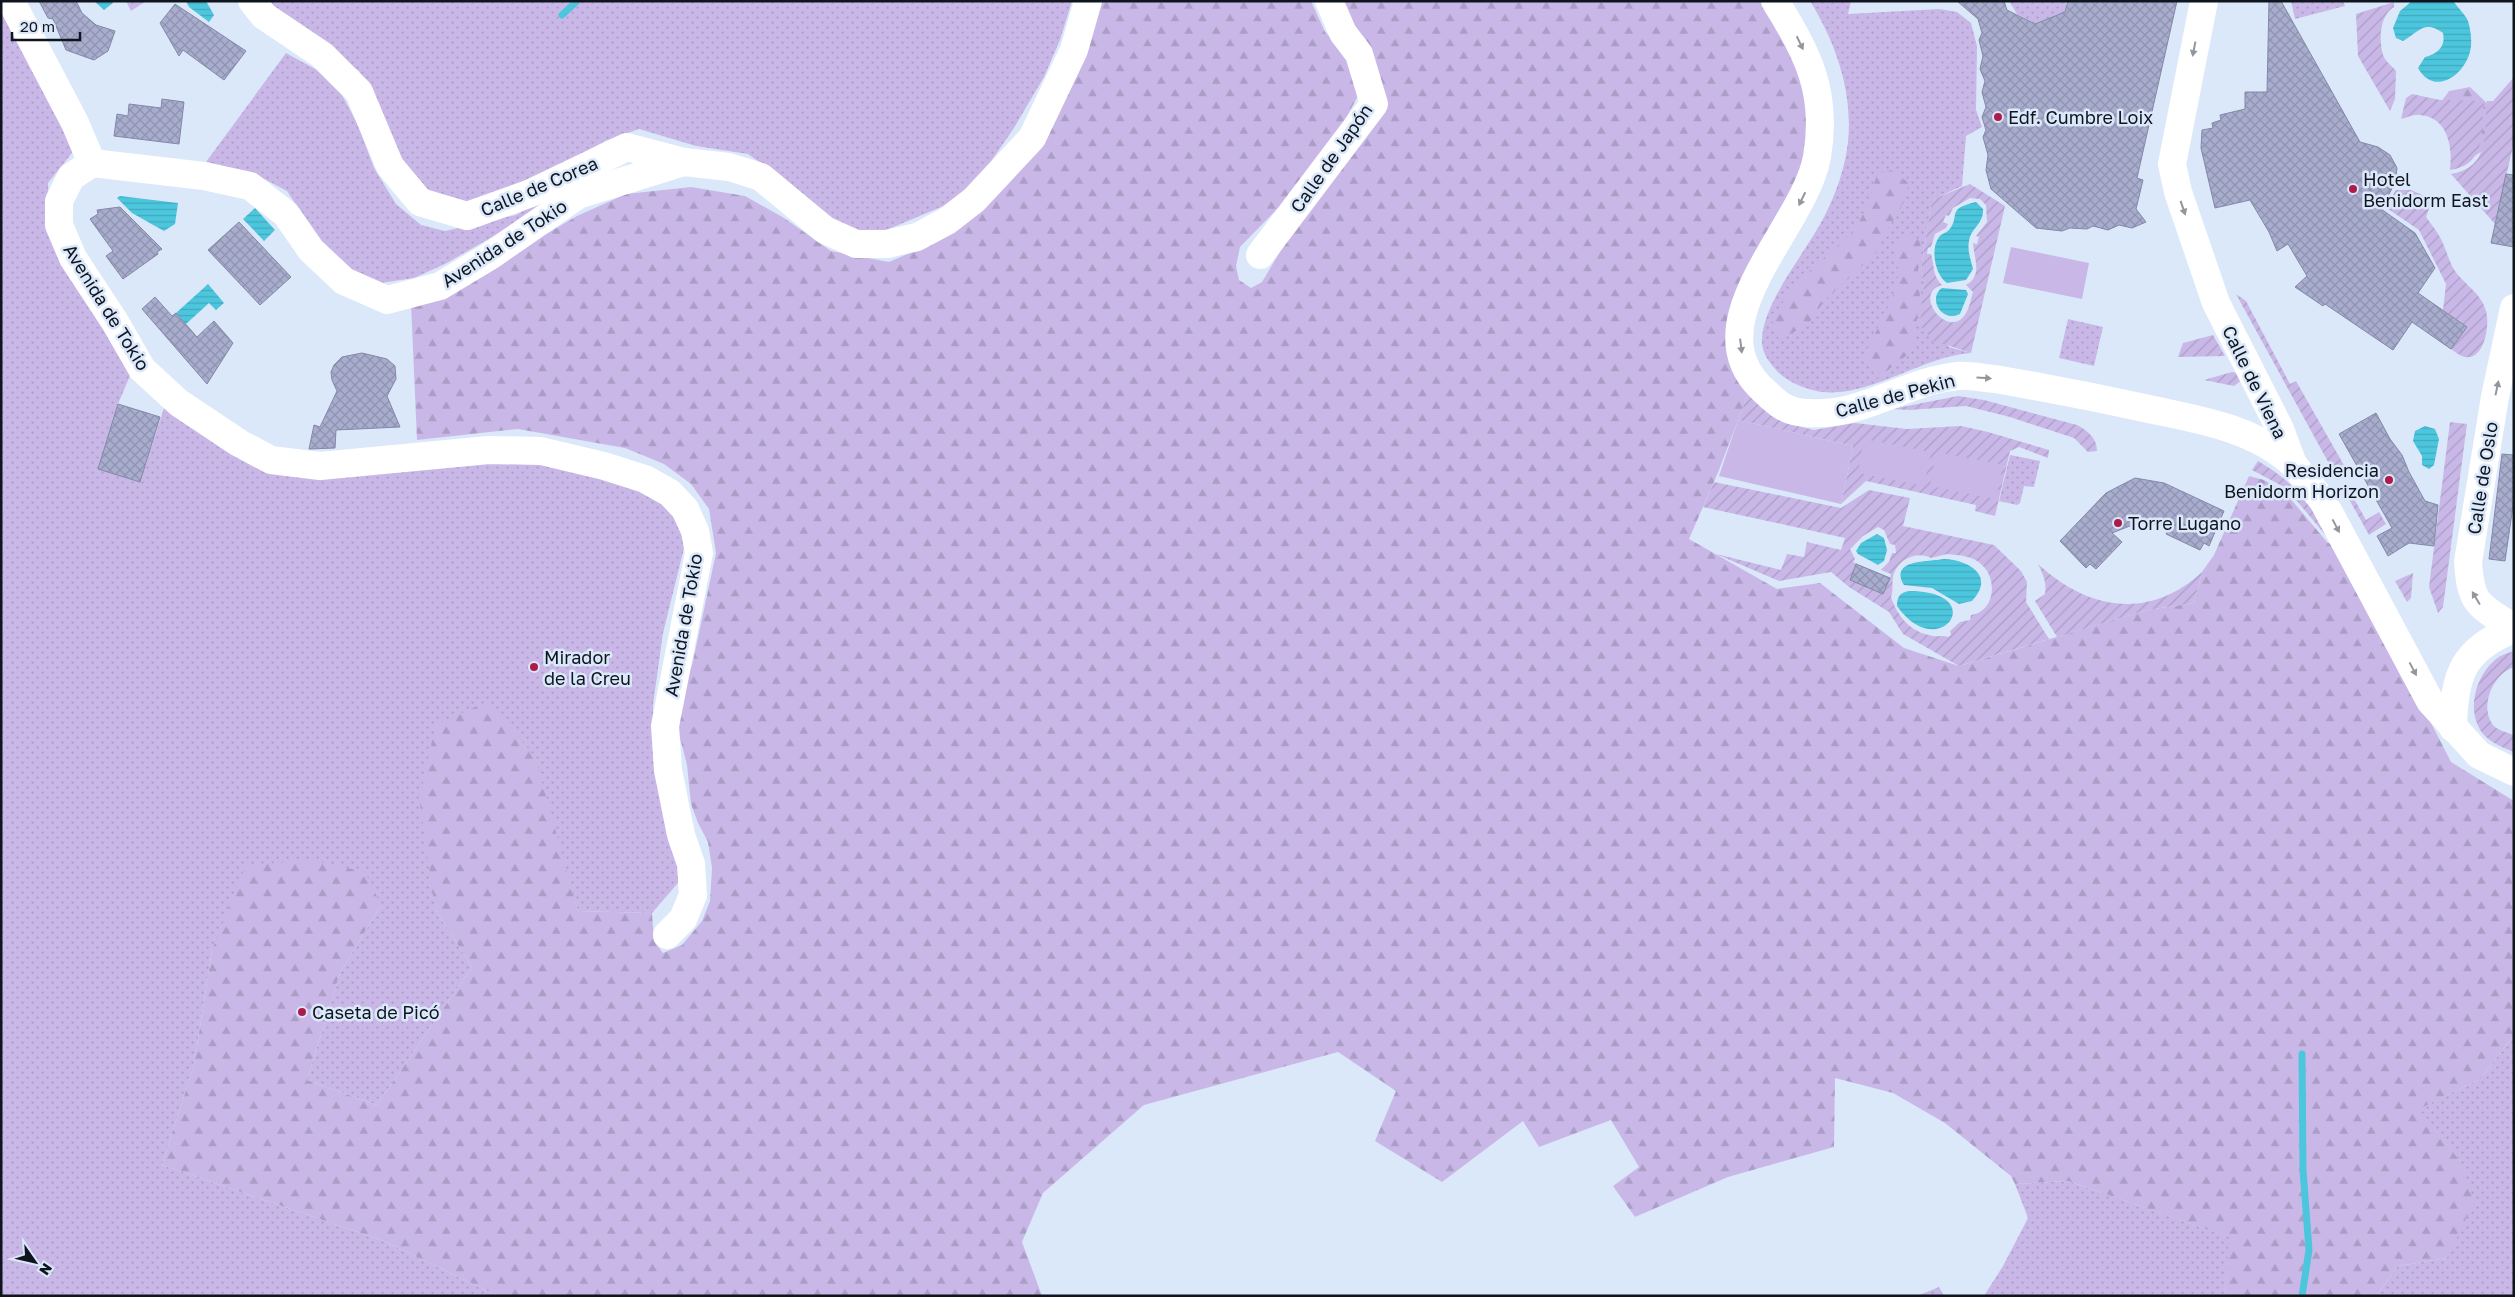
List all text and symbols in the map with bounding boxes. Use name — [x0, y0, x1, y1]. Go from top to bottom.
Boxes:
scale bar — [12, 10, 80, 42]
text: 20 m — [20, 17, 55, 35]
one-way arrow — [1796, 36, 1804, 50]
one-way arrow — [2190, 42, 2198, 58]
street label: Calle de Japón — [1285, 99, 1377, 217]
place label: Edf. Cumbre Loix — [2008, 106, 2153, 128]
marker: Edf. Cumbre Loix — [1992, 111, 2004, 123]
street label: Calle de Corea — [477, 151, 601, 221]
place label: Hotel Benidorm East — [2363, 168, 2488, 211]
marker: Hotel Benidorm East — [2347, 183, 2359, 195]
one-way arrow — [1797, 192, 1805, 206]
street label: Avenida de Tokio — [437, 194, 571, 292]
one-way arrow — [2180, 201, 2188, 216]
street label: Avenida de Tokio — [59, 240, 155, 374]
street label: Calle de Viena — [2218, 322, 2292, 442]
one-way arrow — [1737, 338, 1745, 354]
street label: Calle de Pekin — [1833, 368, 1957, 422]
one-way arrow — [1976, 374, 1992, 382]
one-way arrow — [2493, 380, 2501, 395]
street label: Calle de Oslo — [2462, 420, 2502, 536]
place label: Residencia Benidorm Horizon — [2224, 459, 2379, 502]
marker: Residencia Benidorm Horizon — [2383, 474, 2395, 486]
place label: Torre Lugano — [2128, 512, 2241, 534]
marker: Torre Lugano — [2112, 517, 2124, 529]
one-way arrow — [2332, 519, 2340, 533]
street label: Avenida de Tokio — [660, 552, 706, 698]
one-way arrow — [2472, 592, 2481, 605]
place label: Mirador de la Creu — [544, 646, 631, 689]
marker: Mirador de la Creu — [528, 661, 540, 673]
one-way arrow — [2409, 662, 2417, 676]
place label: Caseta de Picó — [312, 1001, 440, 1023]
marker: Caseta de Picó — [296, 1006, 308, 1018]
north arrow — [10, 1237, 60, 1287]
text: N — [36, 1260, 56, 1279]

